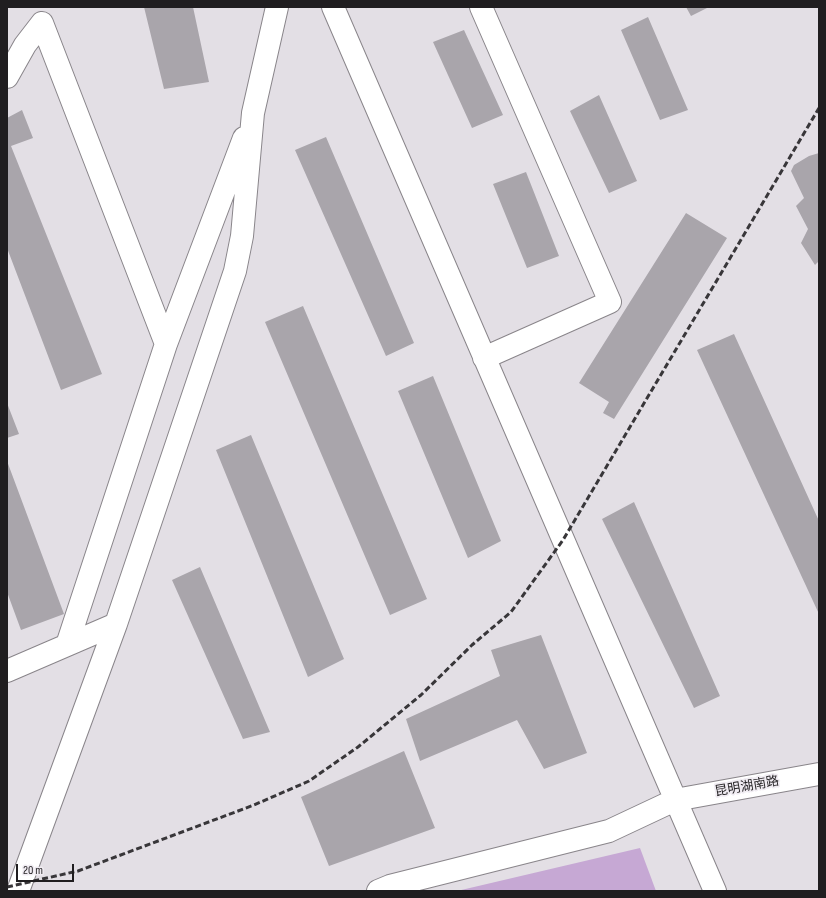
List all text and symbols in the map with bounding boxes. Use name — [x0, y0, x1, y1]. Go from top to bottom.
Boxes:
street label: 昆明湖南路 — [714, 774, 780, 800]
scale bar — [18, 856, 76, 882]
text: 20 m — [23, 863, 43, 878]

